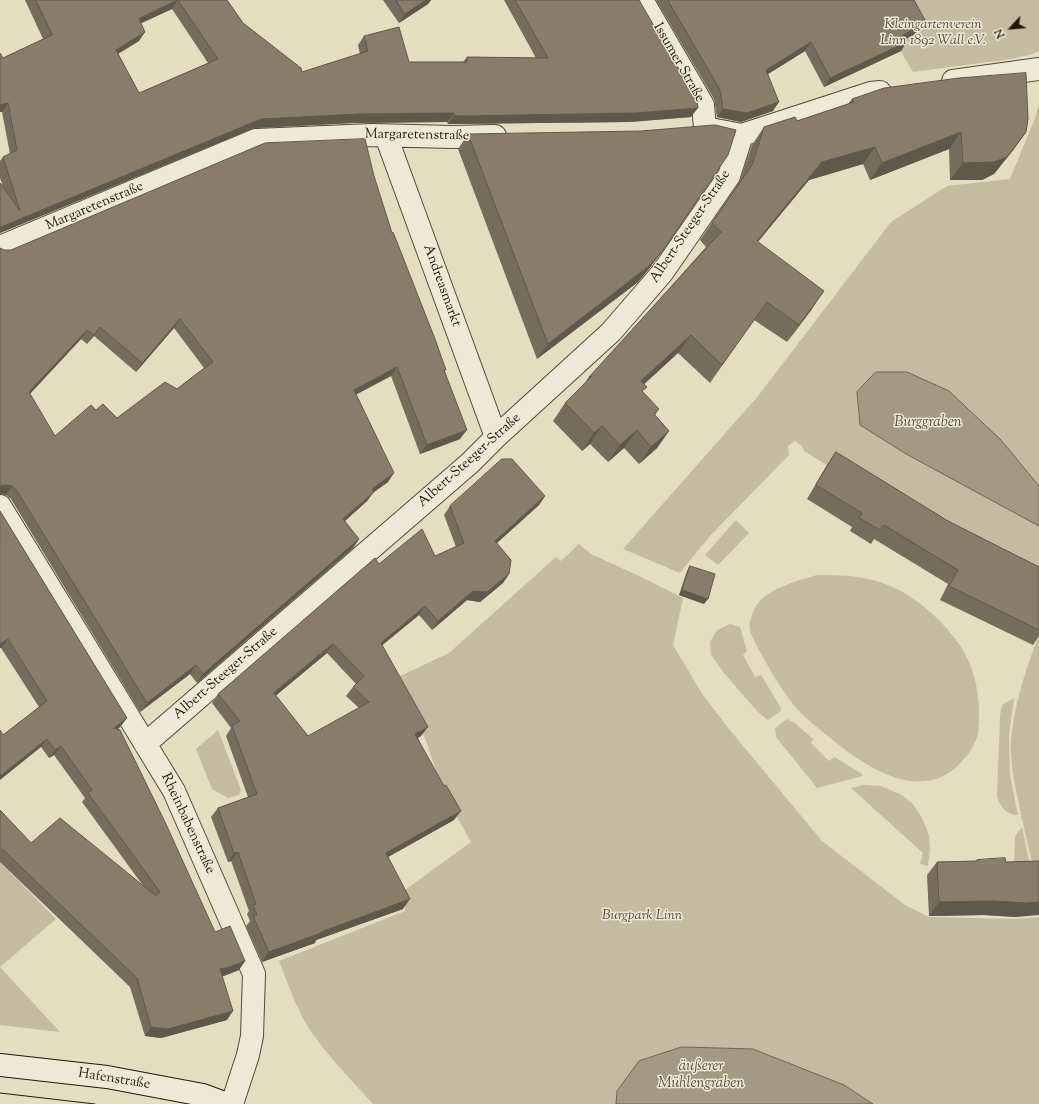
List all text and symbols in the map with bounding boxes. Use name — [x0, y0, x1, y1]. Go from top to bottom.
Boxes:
north arrow — [991, 8, 1031, 48]
park label: Kleingartenverein Linn 1892 Wall e.V. — [880, 18, 986, 50]
street label: Issumer Straße — [649, 20, 707, 106]
text: N — [991, 26, 1009, 41]
street label: Margaretenstraße — [365, 127, 469, 145]
street label: Albert-Steeger-Straße — [647, 167, 735, 287]
street label: Margaretenstraße — [44, 179, 146, 235]
street label: Andreasmarkt — [418, 243, 464, 329]
street label: Albert-Steeger-Straße — [415, 410, 525, 512]
water label: Burggraben — [894, 414, 962, 432]
street label: Albert-Steeger-Straße — [170, 624, 282, 724]
street label: Rheinbabenstraße — [156, 771, 218, 877]
park label: Burgpark Linn — [602, 909, 682, 925]
water label: äußerer Mühlengraben — [658, 1058, 744, 1093]
street label: Hafenstraße — [77, 1066, 151, 1094]

